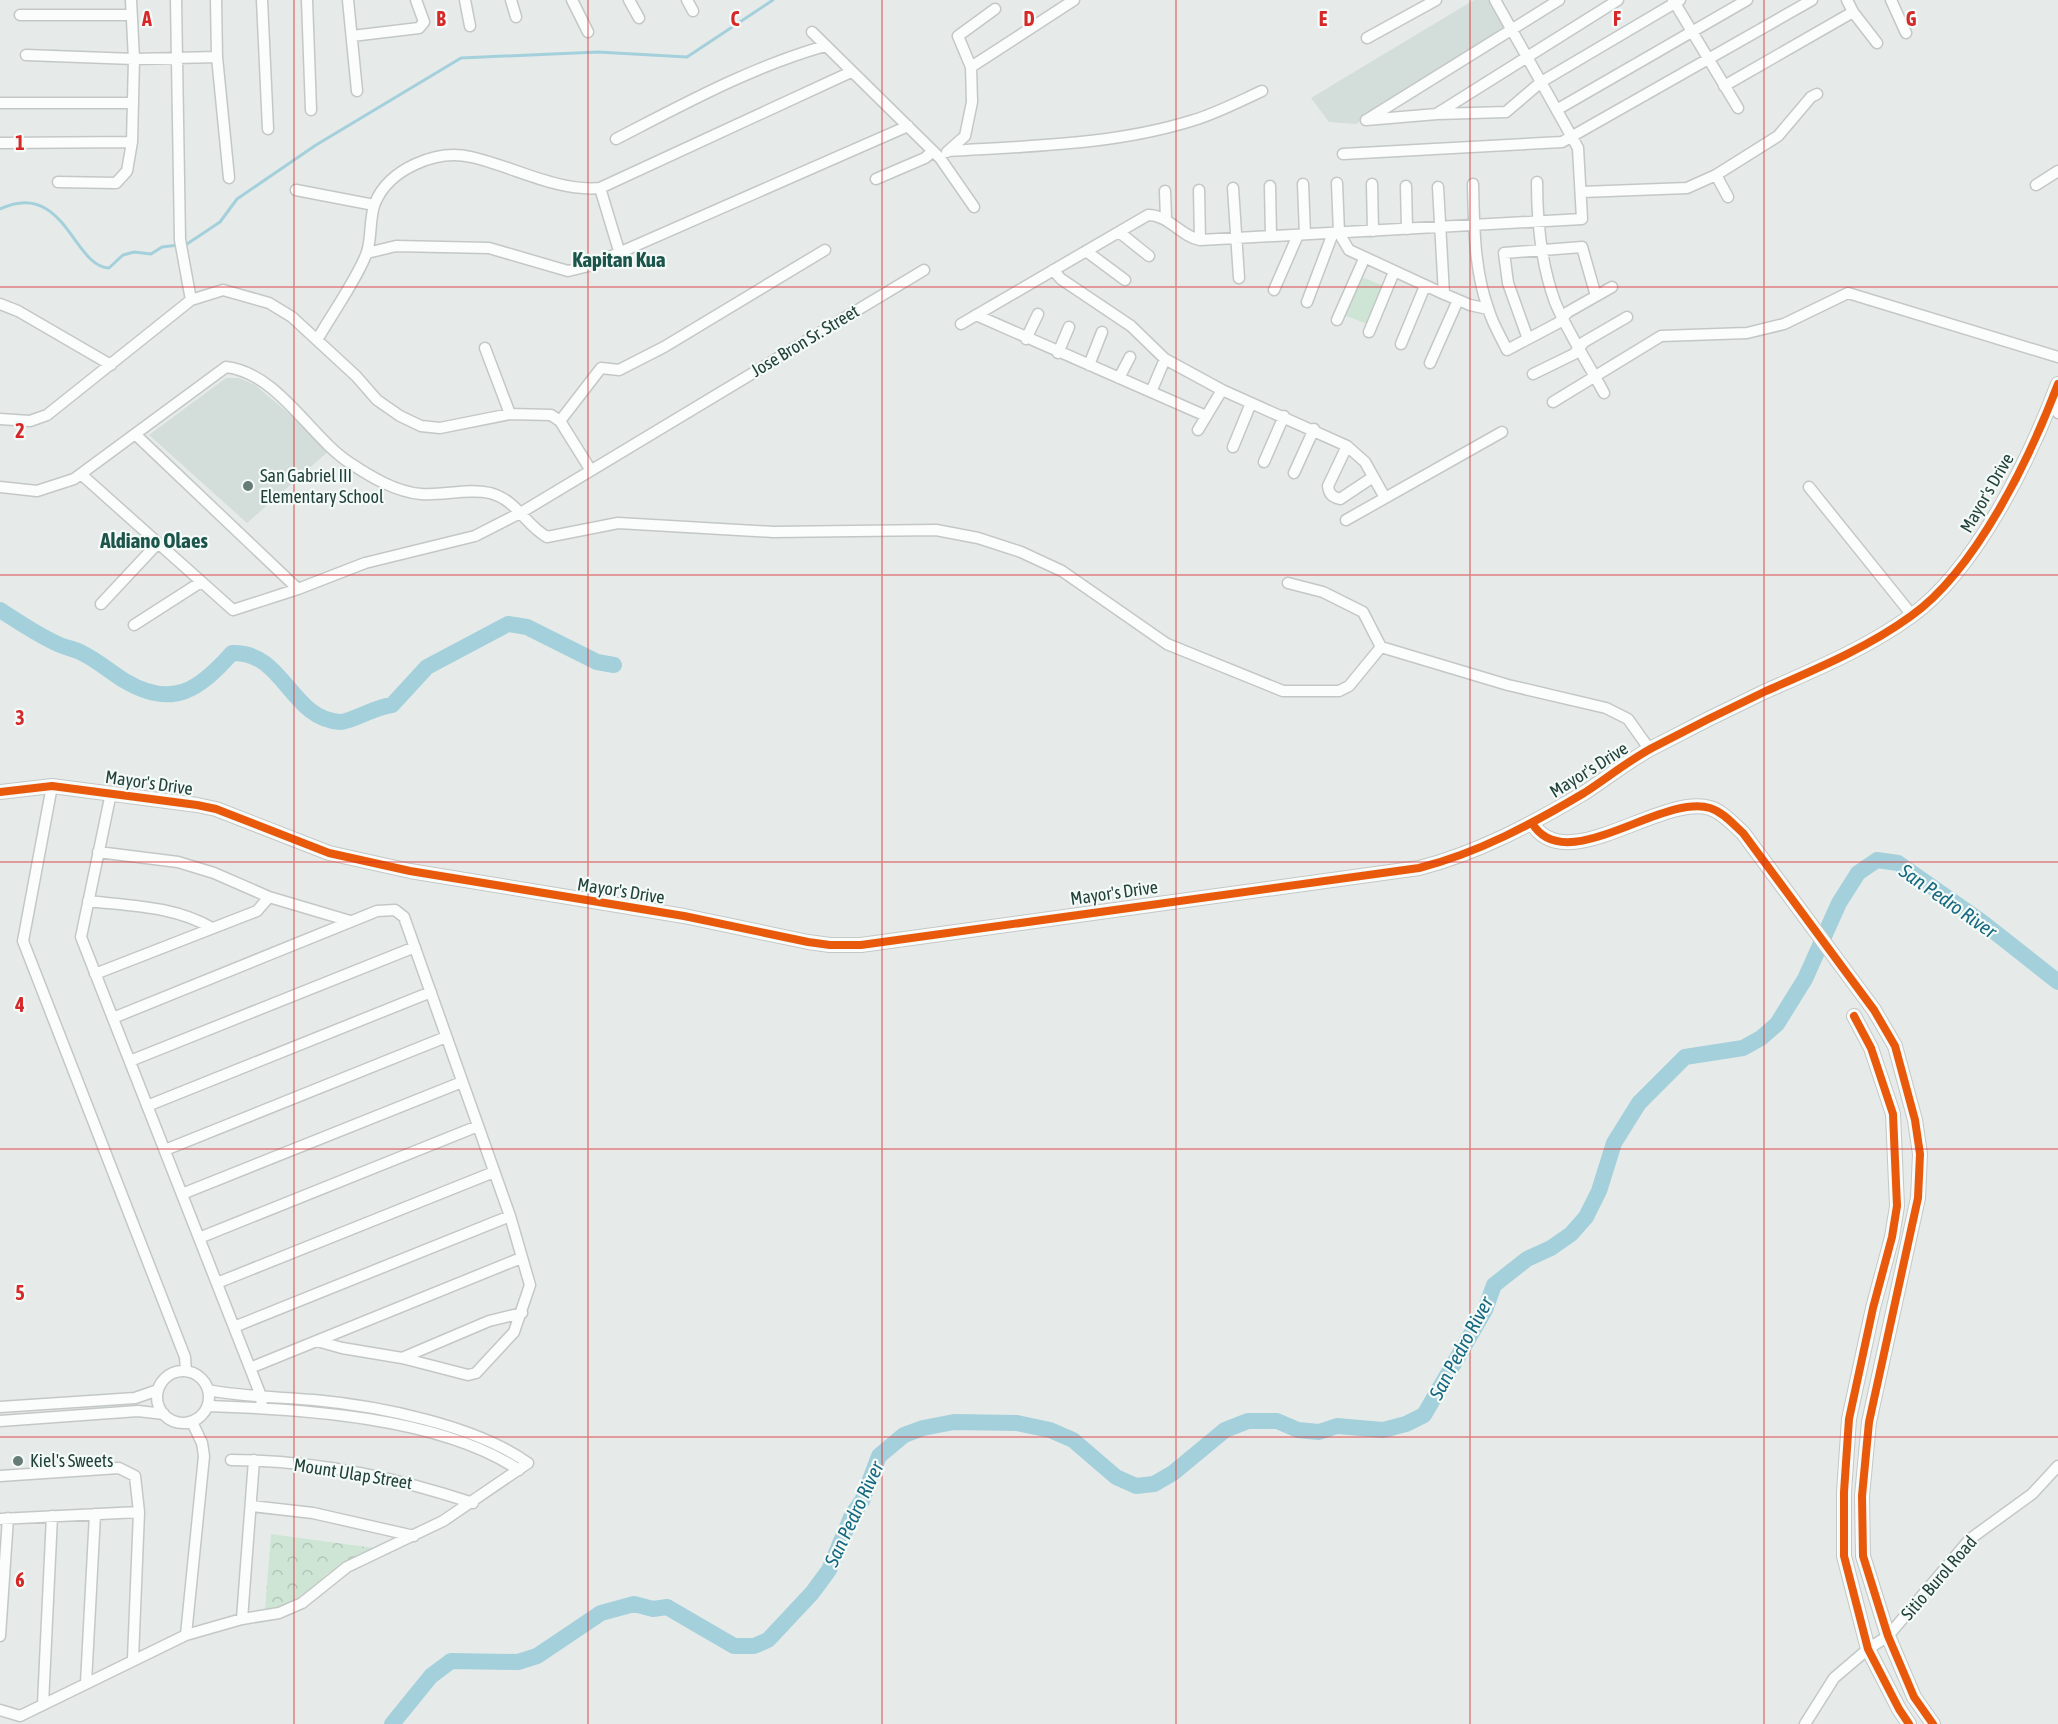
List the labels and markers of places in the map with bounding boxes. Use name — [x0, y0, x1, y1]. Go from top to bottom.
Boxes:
place label: San Gabriel III Elementary School — [260, 465, 384, 507]
marker: San Gabriel III Elementary School — [241, 479, 255, 493]
place label: Kiel's Sweets — [30, 1450, 113, 1471]
marker: Kiel's Sweets — [11, 1454, 25, 1468]

